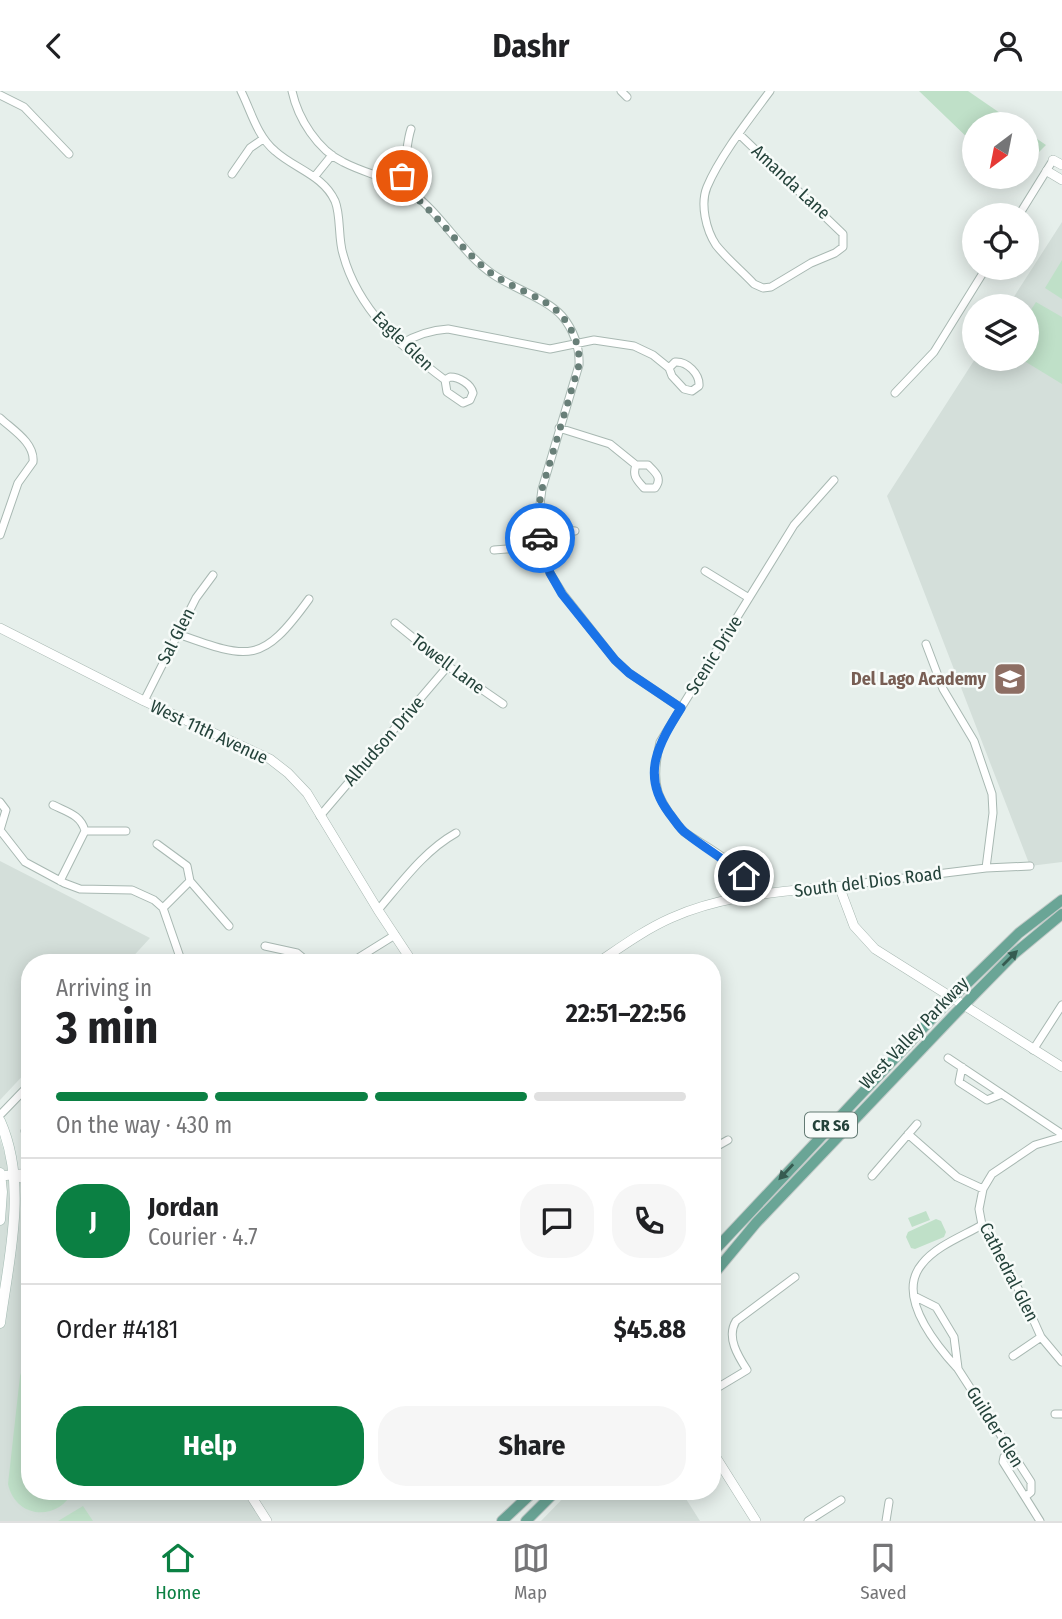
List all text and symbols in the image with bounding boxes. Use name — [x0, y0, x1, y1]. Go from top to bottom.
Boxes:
icon: back — [35, 27, 73, 65]
text: Dashr — [493, 27, 569, 65]
icon: person — [989, 27, 1027, 65]
north arrow — [962, 112, 1040, 189]
map controls — [962, 112, 1039, 371]
street label: Amanda Lane — [747, 140, 835, 224]
pin — [372, 146, 432, 206]
icon: bag — [383, 157, 421, 195]
button: locate — [962, 203, 1039, 280]
button: layers — [962, 294, 1039, 371]
street label: Eagle Glen — [368, 307, 438, 375]
courier — [505, 503, 575, 573]
icon: car — [521, 519, 559, 557]
street label: Sal Glen — [153, 604, 199, 668]
street label: Scenic Drive — [681, 611, 747, 699]
street label: Towell Lane — [407, 629, 489, 699]
school or university icon: Del Lago Academy — [991, 660, 1029, 698]
place label: Del Lago Academy — [851, 668, 986, 690]
street label: Alhudson Drive — [339, 692, 429, 790]
street label: West 11th Avenue — [147, 695, 272, 769]
pin — [714, 846, 774, 906]
icon: home — [725, 857, 763, 895]
street label: South del Dios Road — [793, 862, 943, 902]
one-way arrow — [1002, 949, 1019, 966]
street label: West Valley Parkway — [855, 972, 973, 1094]
text: Arriving in — [56, 974, 152, 1002]
text: 22:51–22:56 — [566, 998, 686, 1029]
text: 3 min — [56, 1000, 158, 1055]
text: On the way · 430 m — [56, 1111, 232, 1139]
road number: CR S6 — [805, 1113, 857, 1137]
one-way arrow — [779, 1163, 795, 1180]
button: chat — [520, 1184, 594, 1258]
button: phone — [612, 1184, 686, 1258]
text: Jordan — [148, 1192, 219, 1223]
text: J — [89, 1206, 97, 1237]
street label: Cathedral Glen — [975, 1219, 1043, 1325]
text: Courier · 4.7 — [148, 1223, 258, 1251]
text: Order #4181 — [56, 1314, 179, 1345]
text: $45.88 — [614, 1314, 686, 1345]
street label: Guilder Glen — [961, 1382, 1029, 1472]
button: Help — [56, 1406, 364, 1486]
button: Share — [378, 1406, 686, 1486]
tab: Home — [155, 1539, 201, 1604]
tab: Map — [512, 1539, 550, 1604]
tab: Saved — [860, 1539, 907, 1604]

